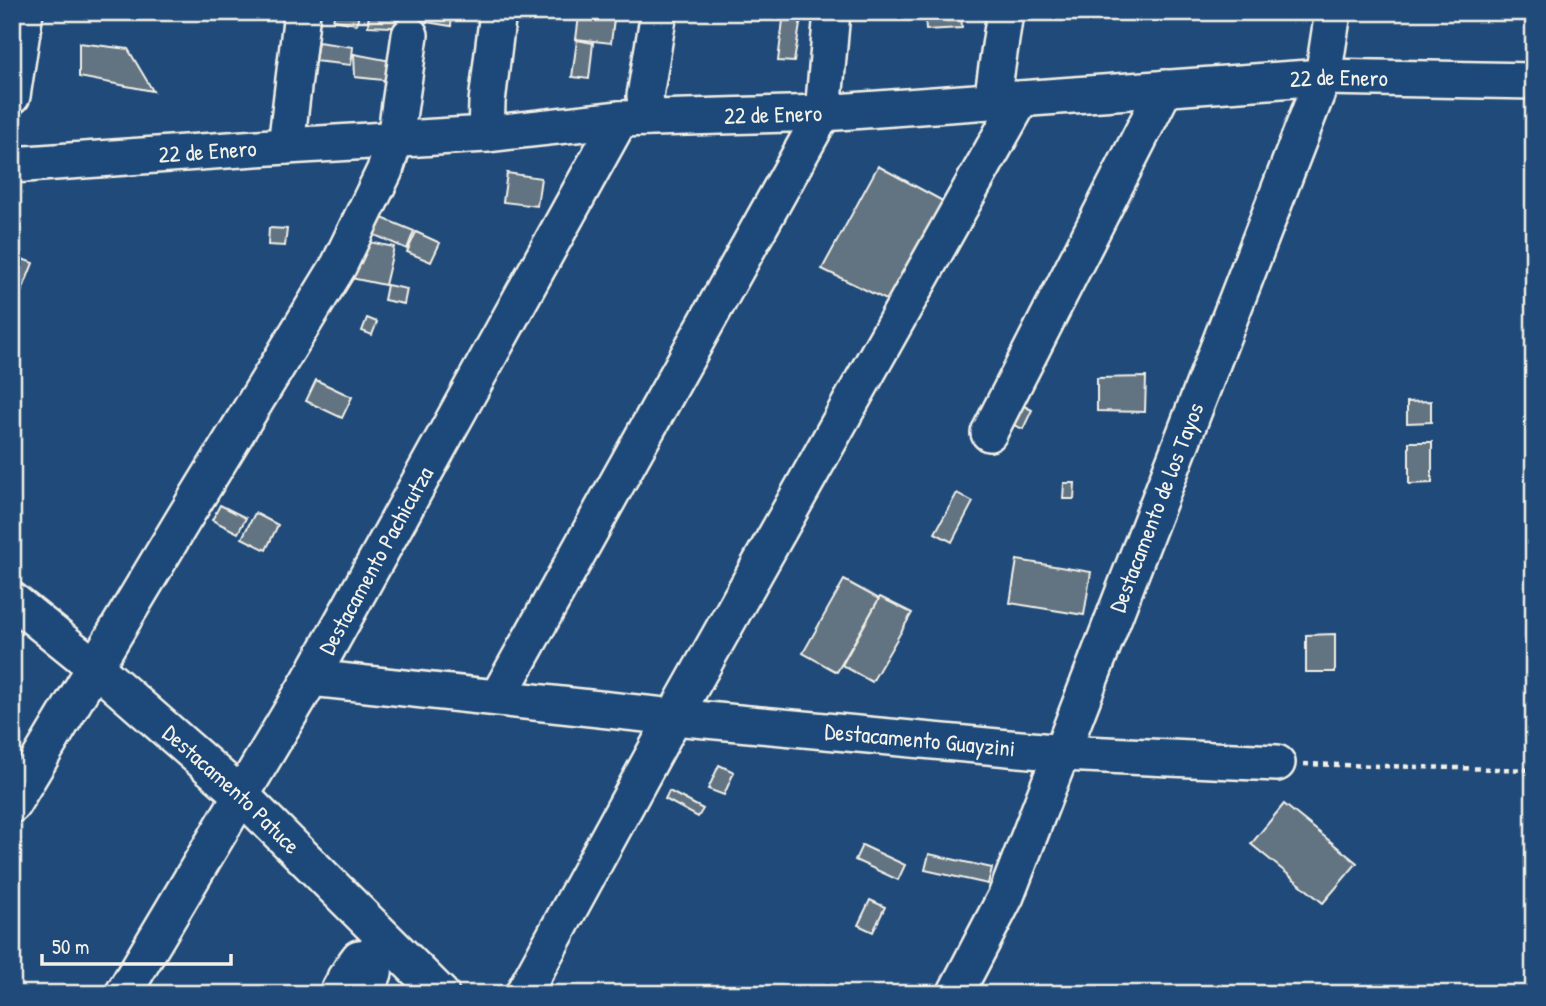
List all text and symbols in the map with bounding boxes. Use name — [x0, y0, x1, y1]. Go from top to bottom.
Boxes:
street label: 22 de Enero — [1289, 61, 1388, 94]
street label: 22 de Enero — [724, 97, 823, 131]
street label: 22 de Enero — [157, 132, 258, 170]
street label: Destacamento de los Tayos — [1101, 398, 1211, 617]
street label: Destacamento Pachicutza — [311, 461, 440, 660]
street label: Destacamento Guayzini — [823, 715, 1017, 763]
street label: Destacamento Patuce — [156, 718, 307, 860]
scale bar — [42, 922, 231, 966]
text: 50 m — [52, 932, 89, 961]

